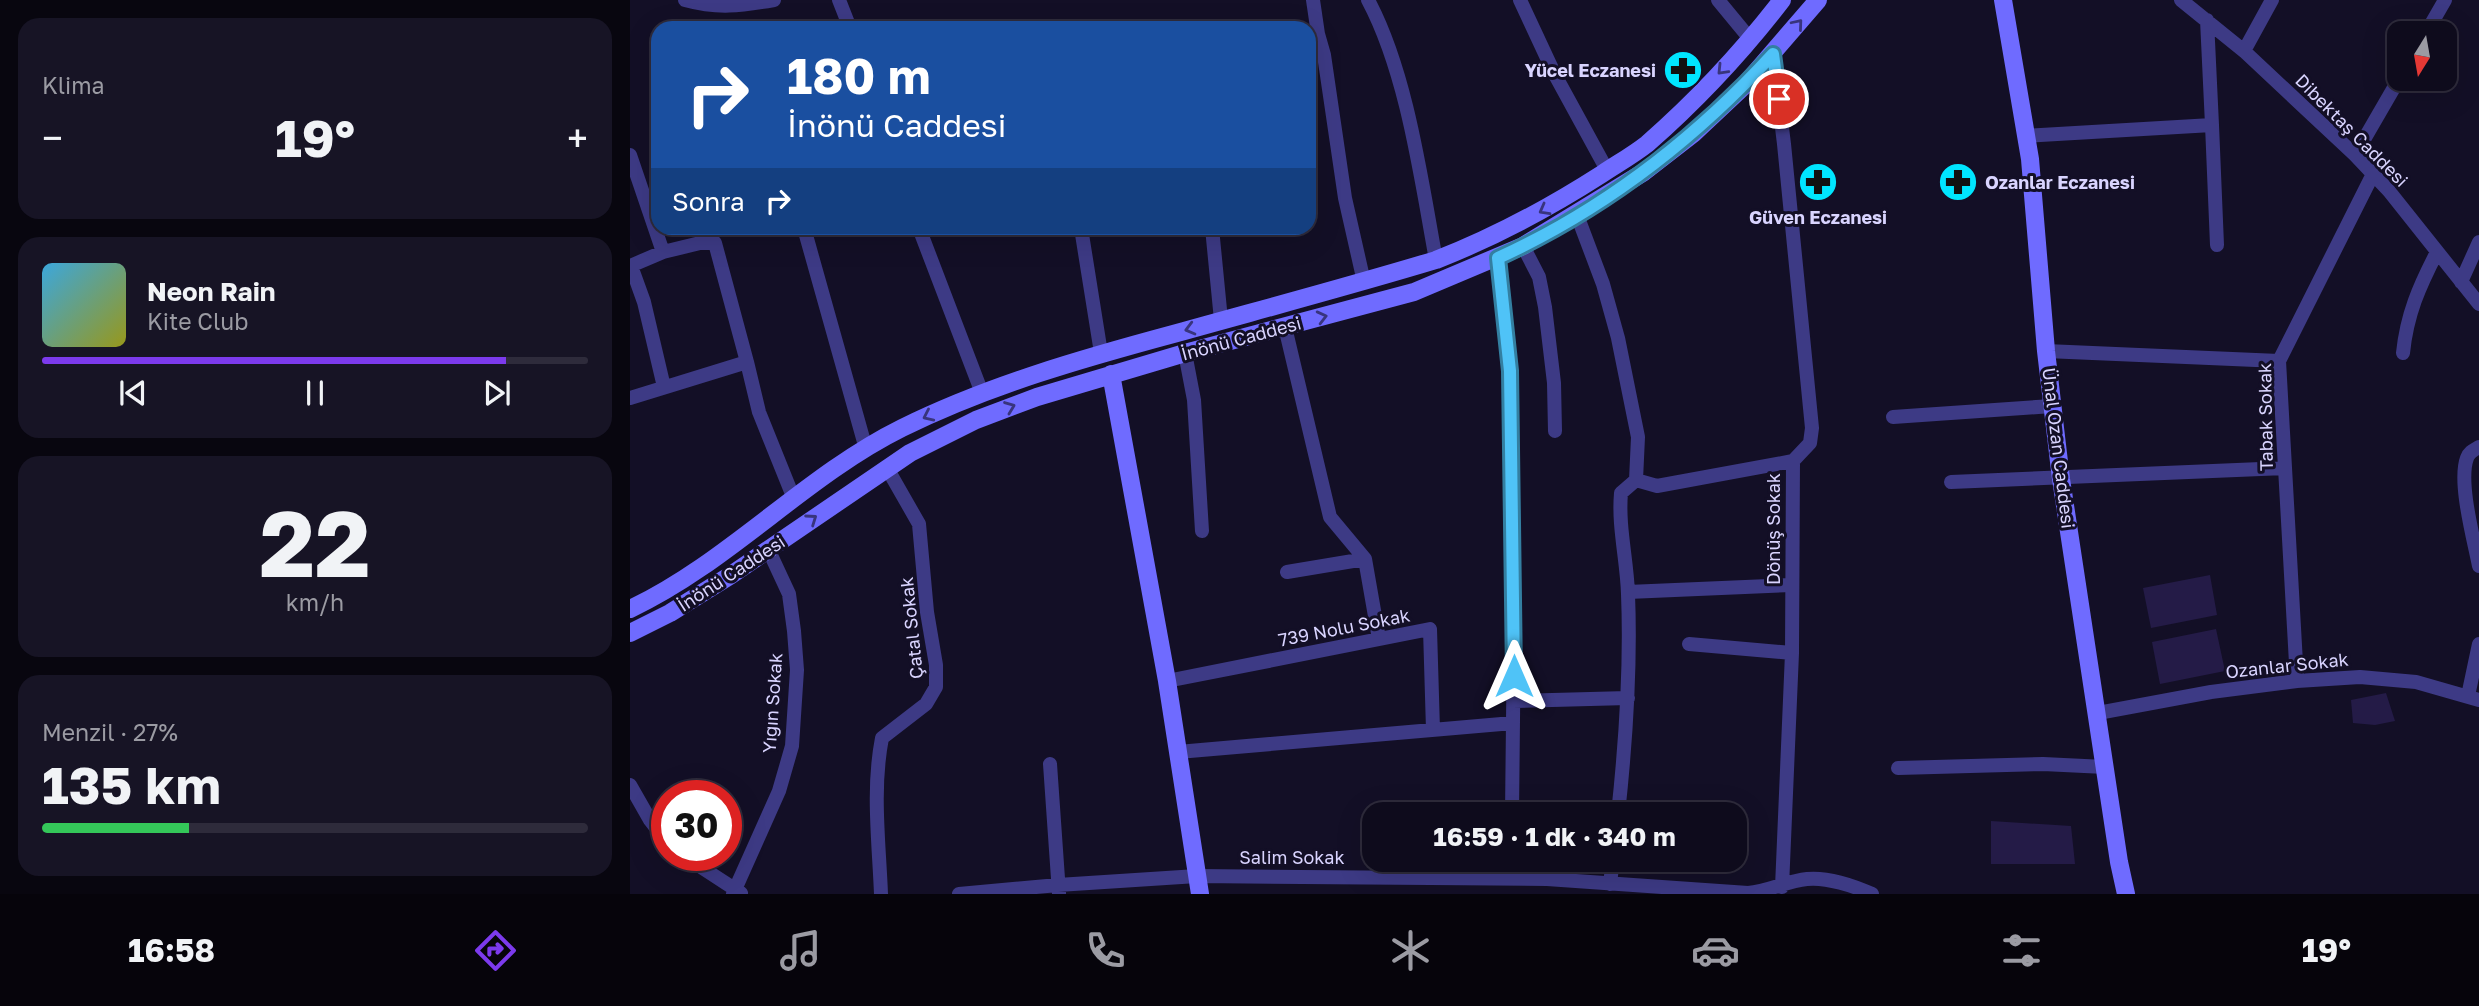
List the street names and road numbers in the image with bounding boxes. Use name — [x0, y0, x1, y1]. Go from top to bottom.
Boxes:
street label: Dibektaş Caddesi — [2291, 69, 2413, 191]
street label: İnönü Caddesi — [1179, 311, 1303, 365]
street label: Tabak Sokak — [2253, 363, 2277, 471]
street label: Ünal Ozan Caddesi — [2038, 366, 2080, 530]
street label: Dönüş Sokak — [1762, 473, 1784, 585]
street label: İnönü Caddesi — [673, 530, 789, 616]
street label: Çatal Sokak — [895, 576, 927, 680]
street label: 739 Nolu Sokak — [1276, 603, 1412, 651]
street label: Ozanlar Sokak — [2224, 648, 2350, 682]
street label: Yığın Sokak — [758, 652, 786, 754]
street label: Salim Sokak — [1239, 846, 1345, 868]

